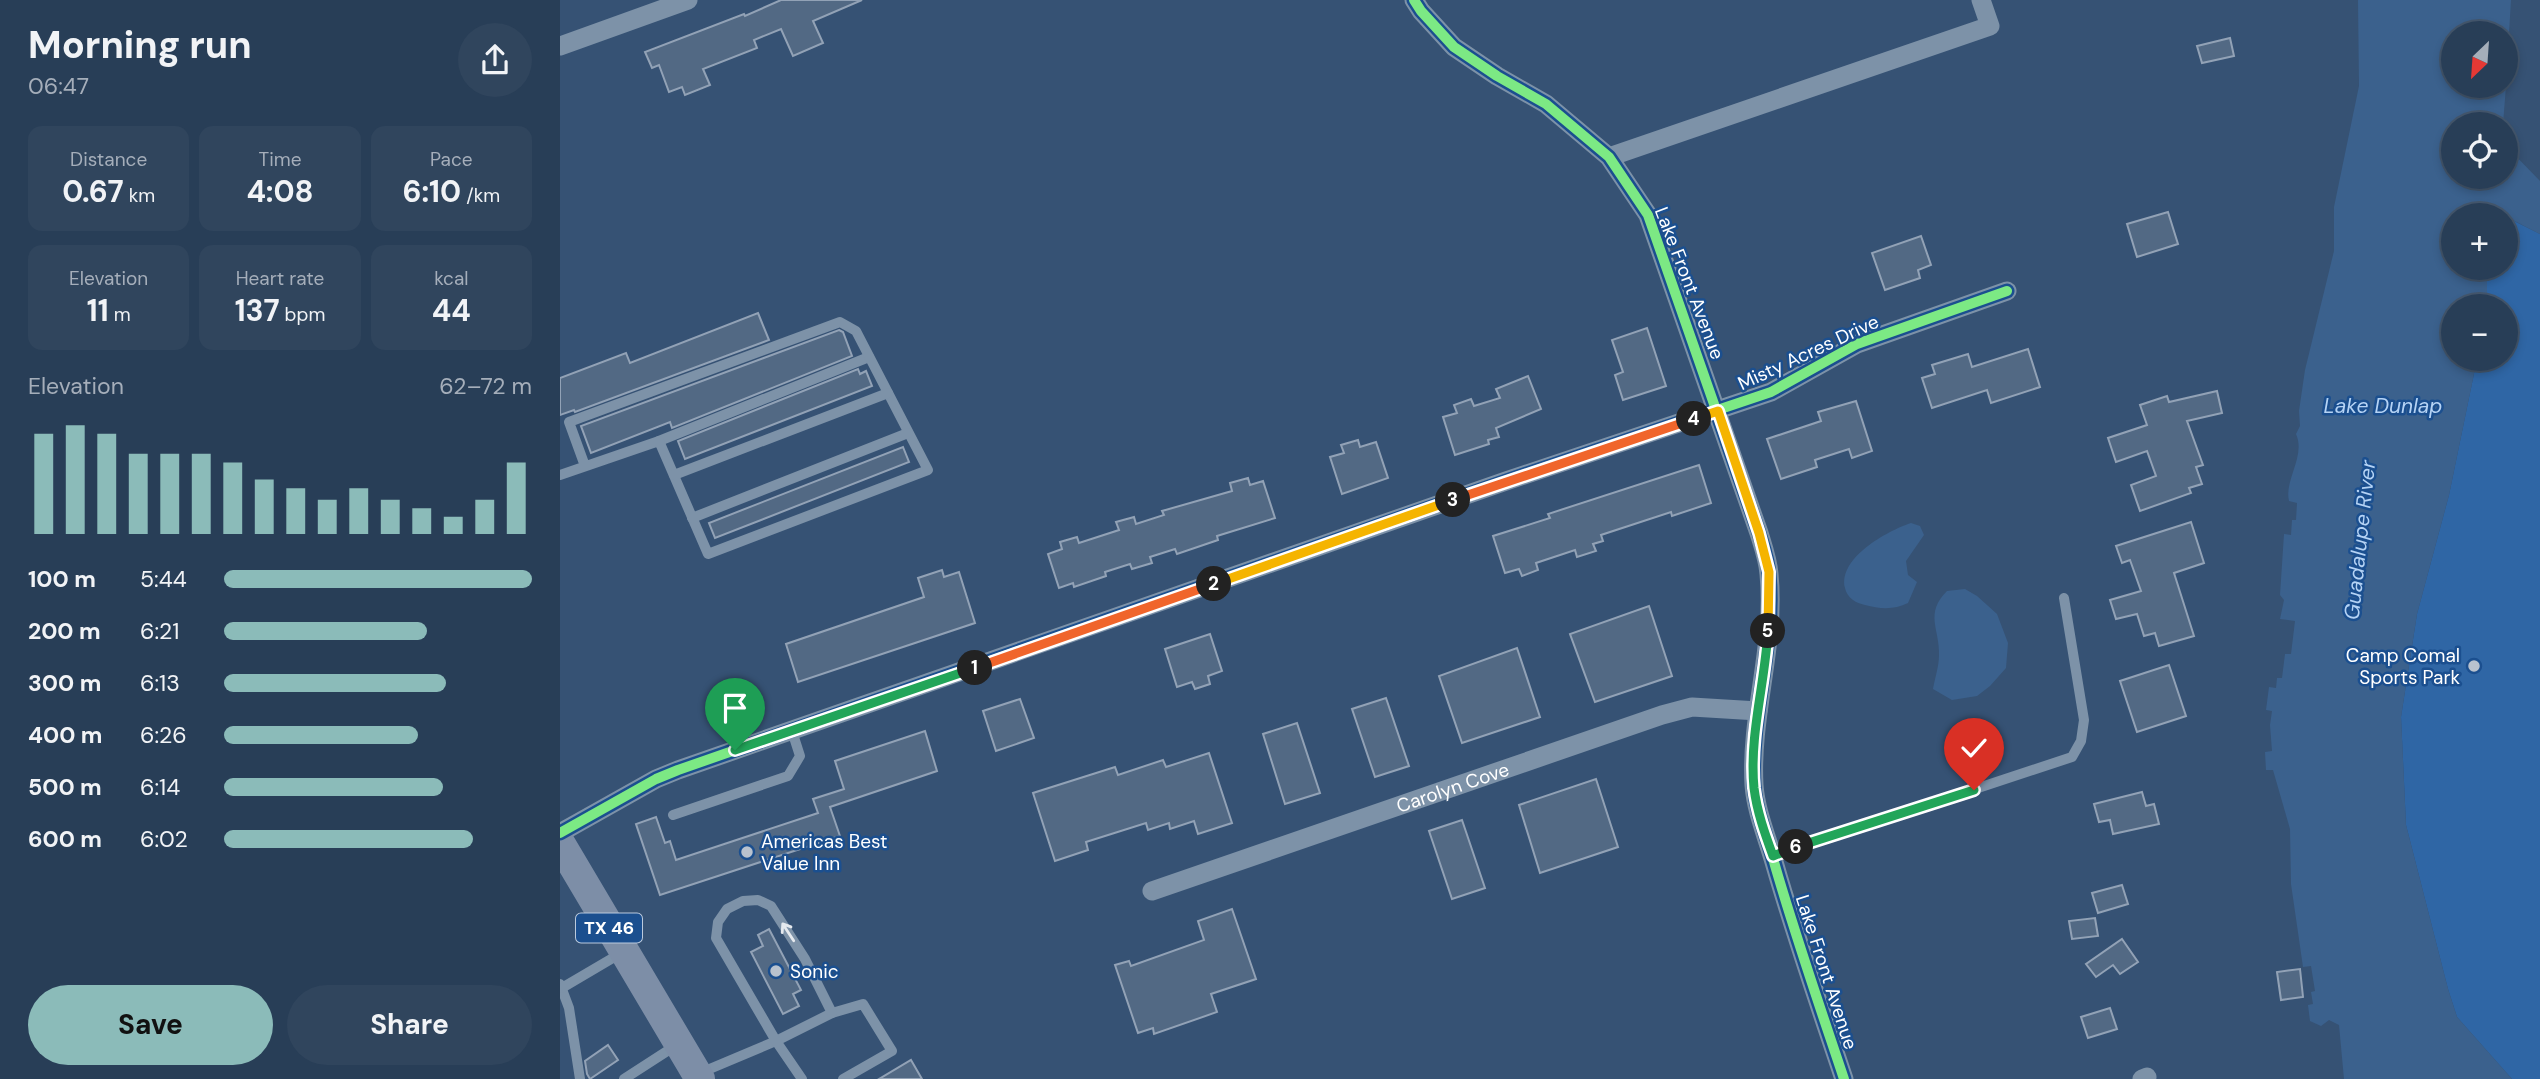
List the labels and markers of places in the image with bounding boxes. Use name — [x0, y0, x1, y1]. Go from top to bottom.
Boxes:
pin: 4 — [1676, 402, 1712, 436]
pin: 3 — [1436, 482, 1470, 518]
pin: 2 — [1196, 566, 1232, 602]
pin: 5 — [1750, 614, 1786, 648]
place label: Camp Comal Sports Park — [2346, 643, 2460, 690]
pin: 1 — [958, 650, 992, 686]
marker: Camp Comal Sports Park — [2466, 658, 2482, 674]
pin — [705, 678, 765, 750]
pin — [1944, 718, 2004, 790]
place label: Americas Best Value Inn — [761, 829, 888, 876]
pin: 6 — [1778, 830, 1814, 864]
marker: Americas Best Value Inn — [739, 844, 755, 860]
place label: Sonic — [790, 959, 839, 984]
marker: Sonic — [768, 963, 784, 979]

